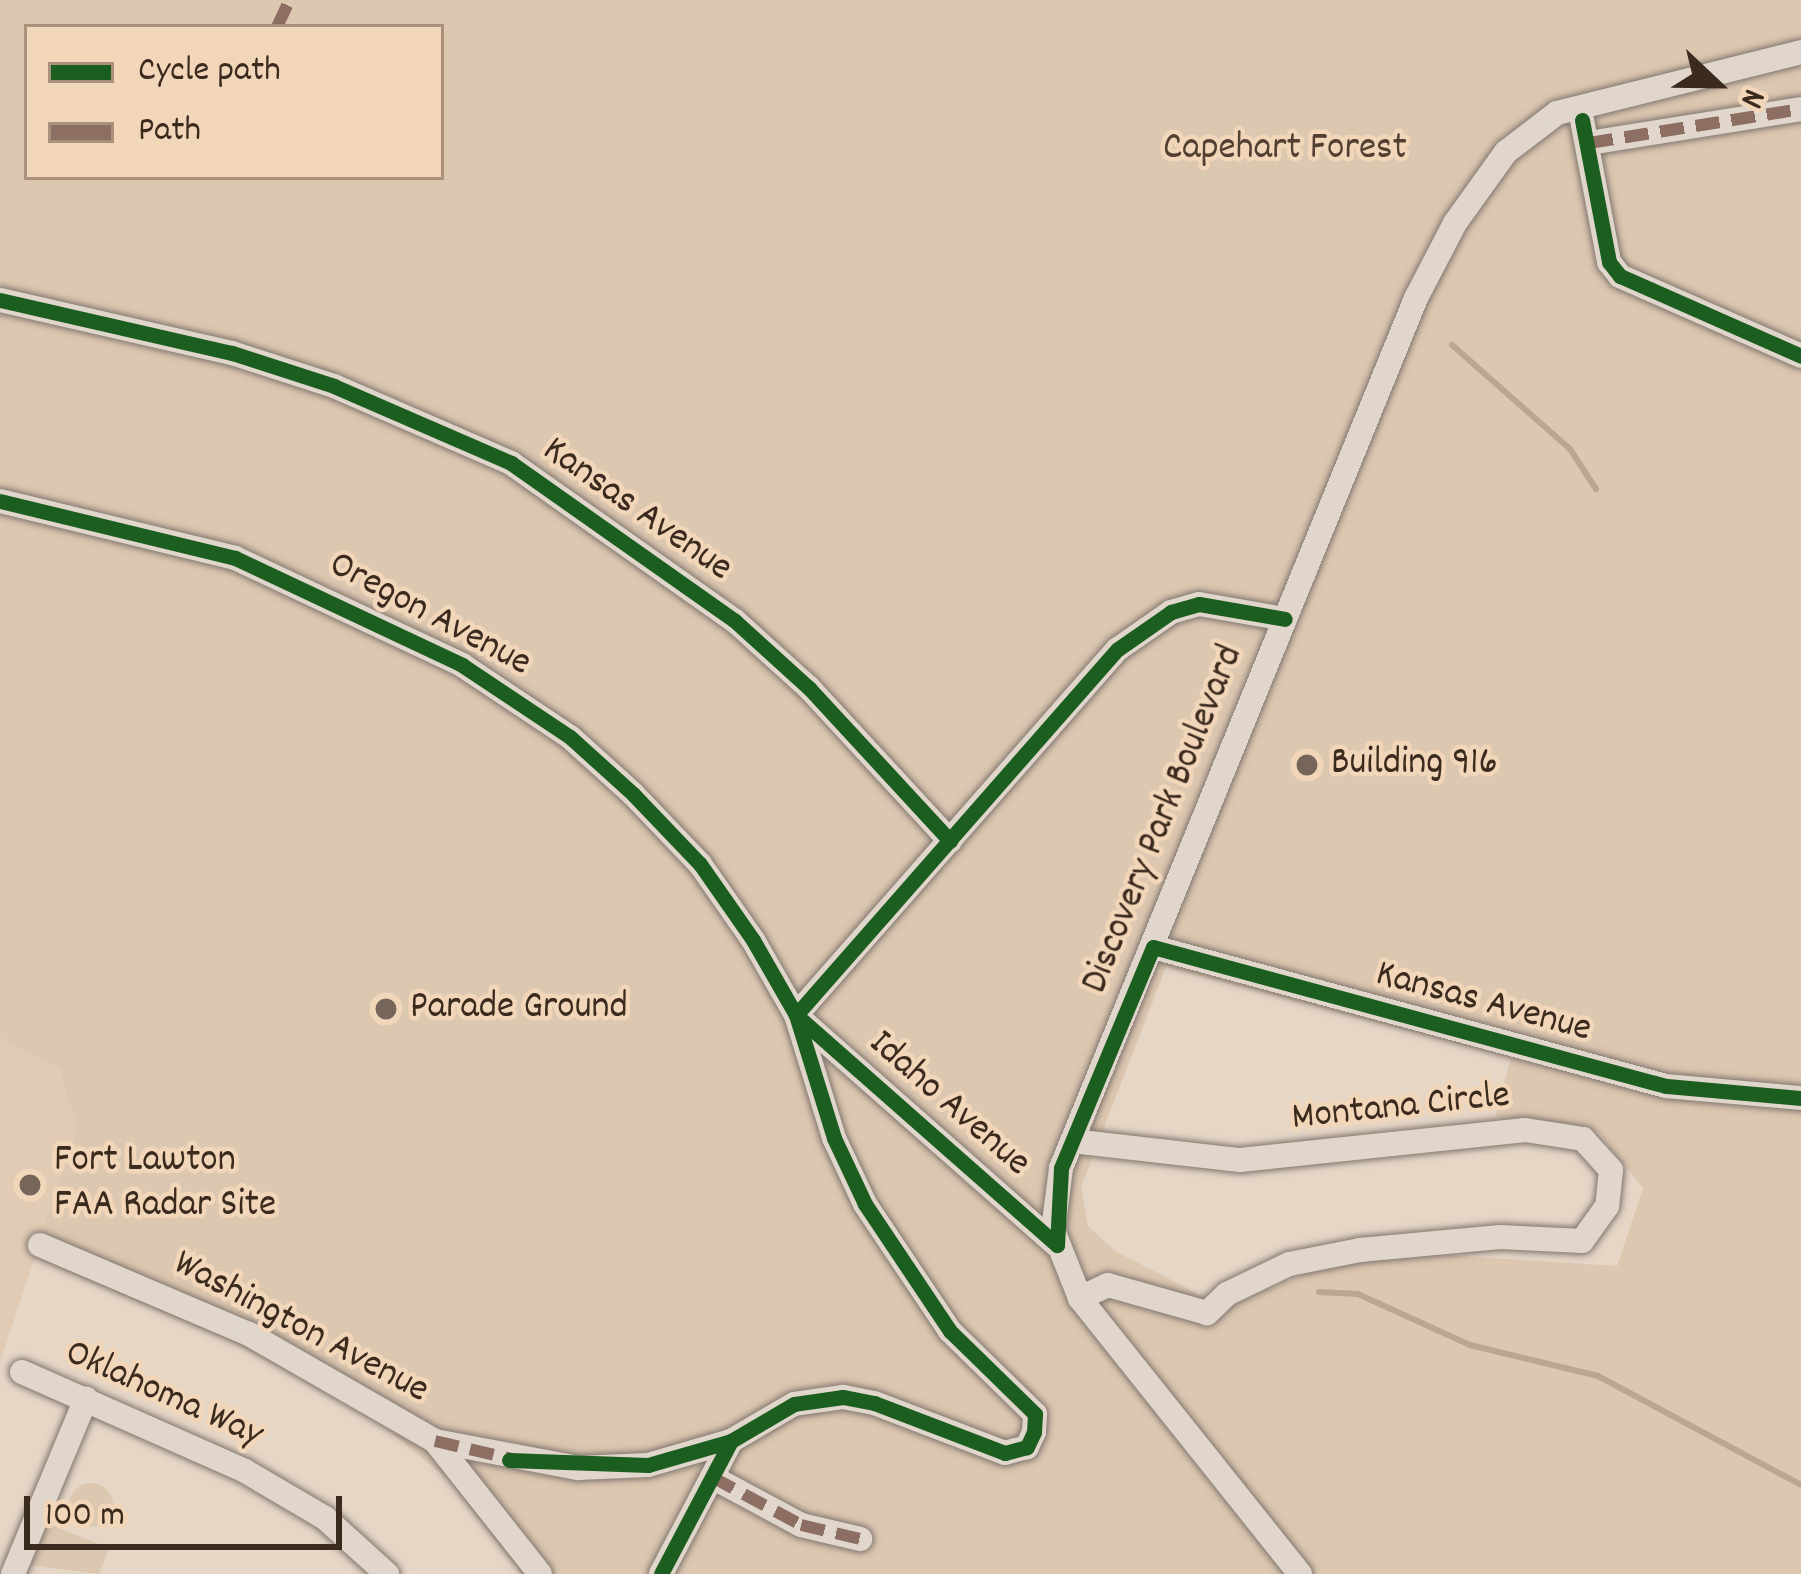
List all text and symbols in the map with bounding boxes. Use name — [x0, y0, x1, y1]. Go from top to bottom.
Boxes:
legend — [24, 24, 444, 180]
north arrow — [1657, 24, 1777, 144]
text: Cycle path — [138, 46, 281, 98]
text: N — [1726, 81, 1776, 114]
text: Path — [138, 106, 201, 158]
park label: Capehart Forest — [1163, 127, 1407, 173]
street label: Kansas Avenue — [532, 428, 740, 594]
street label: Oregon Avenue — [320, 543, 538, 689]
street label: Discovery Park Boulevard — [1074, 639, 1256, 1001]
place label: Building 916 — [1331, 742, 1498, 788]
marker: Building 916 — [1294, 752, 1320, 778]
street label: Kansas Avenue — [1370, 953, 1596, 1055]
place label: Parade Ground — [410, 986, 628, 1032]
marker: Parade Ground — [373, 996, 399, 1022]
street label: Idaho Avenue — [857, 1022, 1039, 1188]
street label: Montana Circle — [1290, 1074, 1512, 1144]
place label: Fort Lawton FAA Radar Site — [54, 1140, 276, 1231]
marker: Fort Lawton FAA Radar Site — [17, 1172, 43, 1198]
street label: Washington Avenue — [164, 1242, 436, 1416]
street label: Oklahoma Way — [57, 1332, 269, 1460]
scale bar — [30, 1472, 348, 1546]
text: 100 m — [45, 1491, 125, 1543]

